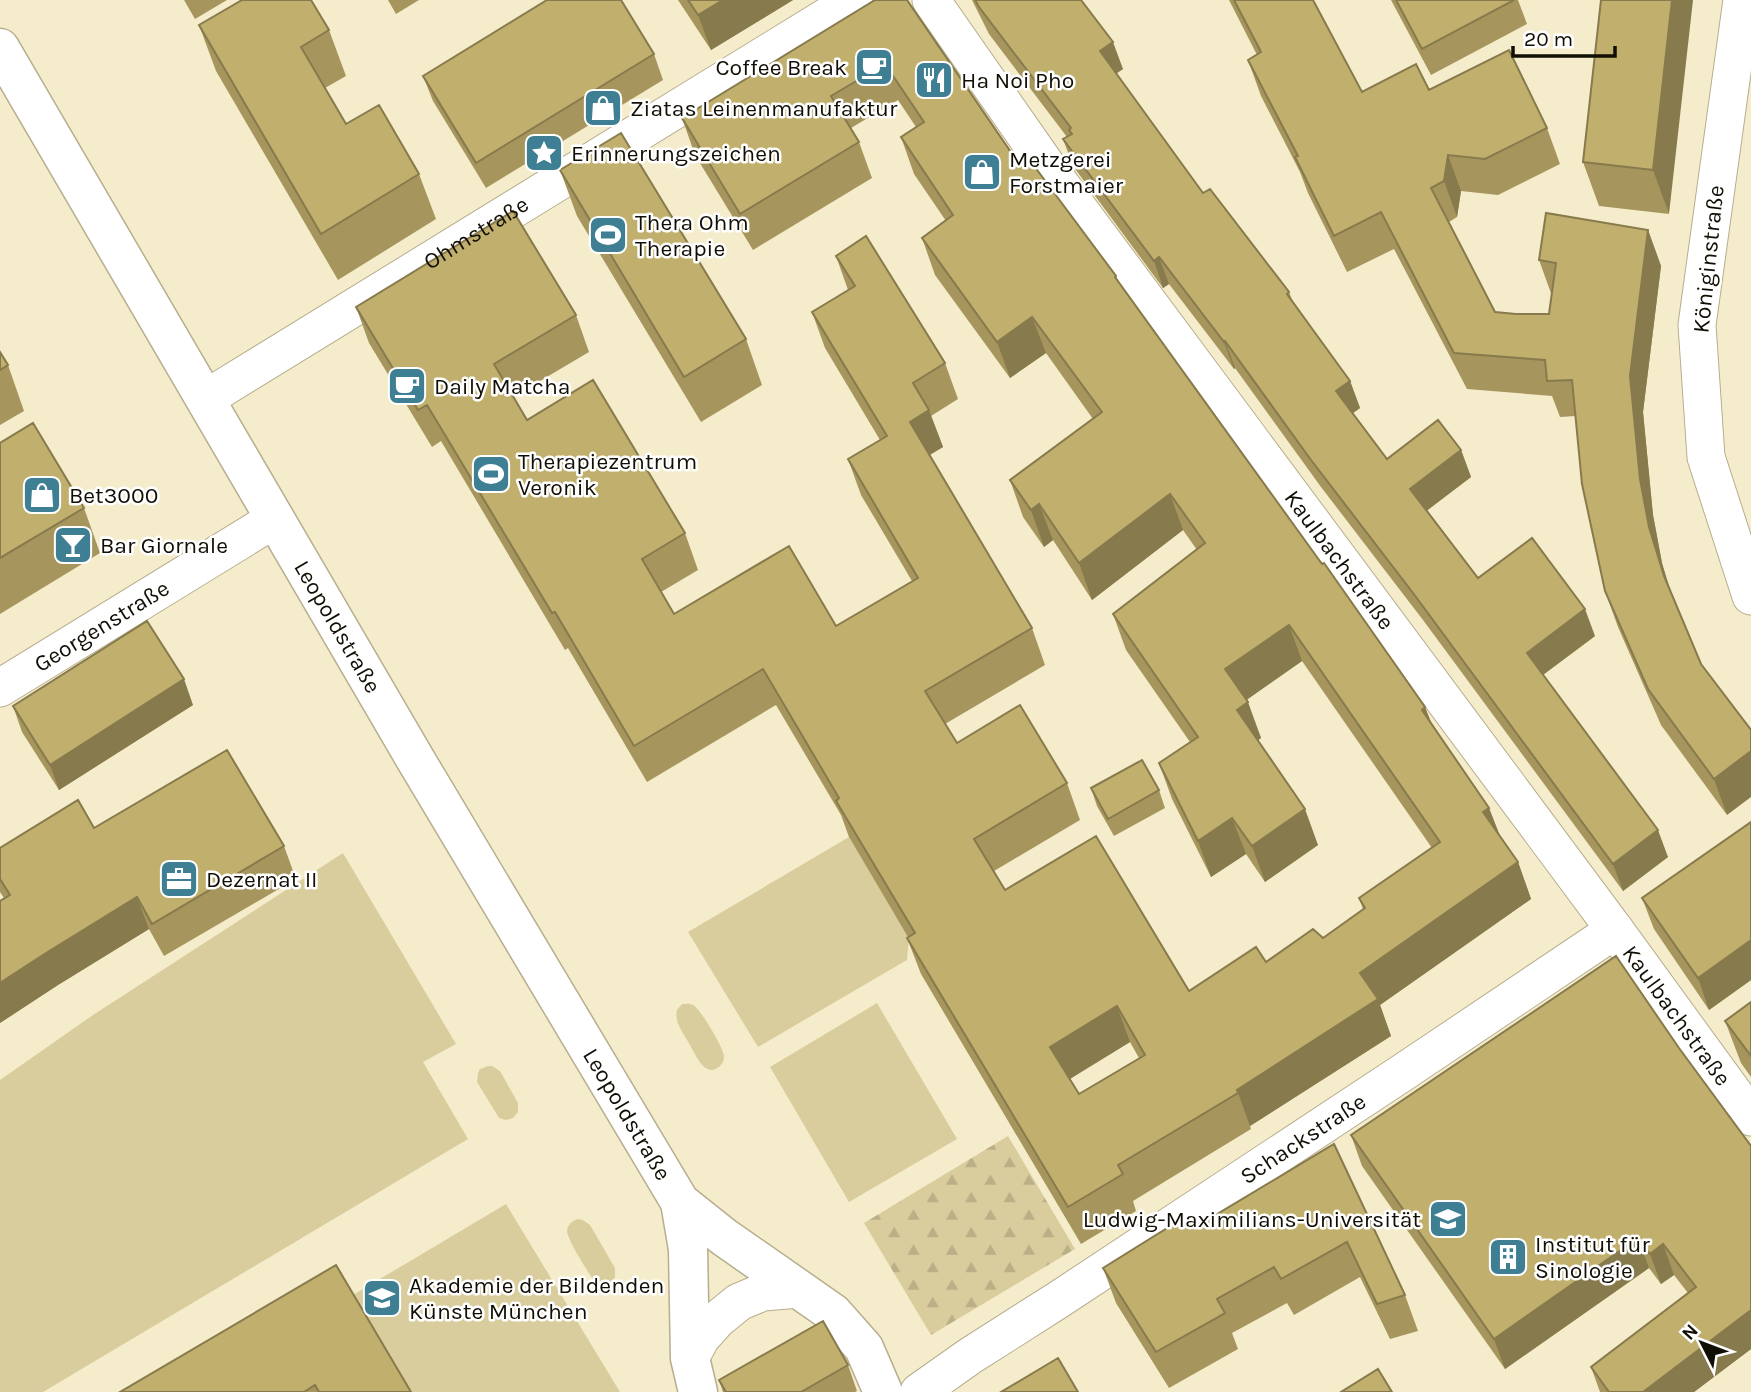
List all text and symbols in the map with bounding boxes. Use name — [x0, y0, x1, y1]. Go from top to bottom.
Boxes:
scale bar — [1513, 14, 1614, 58]
text: 20 m — [1524, 27, 1573, 51]
cafe icon: Coffee Break — [853, 46, 895, 88]
place label: Coffee Break — [715, 54, 847, 81]
restaurant icon: Ha Noi Pho — [913, 59, 955, 101]
place label: Ha Noi Pho — [961, 67, 1074, 94]
shop icon: Ziatas Leinenmanufaktur — [582, 87, 624, 129]
place label: Ziatas Leinenmanufaktur — [630, 95, 898, 122]
place icon: Erinnerungszeichen — [523, 132, 565, 174]
place label: Erinnerungszeichen — [571, 140, 781, 167]
place label: Metzgerei Forstmaier — [1009, 146, 1124, 199]
shop icon: Metzgerei Forstmaier — [961, 151, 1003, 193]
street label: Königinstraße — [1687, 184, 1730, 334]
street label: Ohmstraße — [419, 190, 533, 275]
place label: Thera Ohm Therapie — [635, 209, 749, 262]
sports icon: Thera Ohm Therapie — [587, 214, 629, 256]
cafe icon: Daily Matcha — [386, 365, 428, 407]
place label: Daily Matcha — [434, 373, 571, 400]
place label: Therapiezentrum Veronik — [518, 448, 697, 501]
sports icon: Therapiezentrum Veronik — [470, 453, 512, 495]
shop icon: Bet3000 — [21, 474, 63, 516]
place label: Bet3000 — [69, 482, 158, 509]
street label: Kaulbachstraße — [1279, 485, 1400, 635]
bar icon: Bar Giornale — [52, 524, 94, 566]
place label: Bar Giornale — [100, 532, 228, 559]
street label: Leopoldstraße — [288, 556, 387, 698]
street label: Georgenstraße — [29, 574, 174, 678]
office icon: Dezernat II — [158, 858, 200, 900]
place label: Dezernat II — [206, 866, 318, 893]
street label: Kaulbachstraße — [1617, 940, 1737, 1091]
street label: Leopoldstraße — [577, 1043, 677, 1185]
street label: Schackstraße — [1235, 1088, 1371, 1190]
school or university icon: Ludwig-Maximilians-Universität — [1427, 1198, 1469, 1240]
place label: Ludwig-Maximilians-Universität — [1083, 1206, 1421, 1233]
place label: Institut für Sinologie — [1535, 1231, 1650, 1284]
building icon: Institut für Sinologie — [1487, 1236, 1529, 1278]
place label: Akademie der Bildenden Künste München — [409, 1272, 664, 1325]
school or university icon: Akademie der Bildenden Künste München — [361, 1277, 403, 1319]
north arrow — [1667, 1308, 1737, 1378]
text: N — [1677, 1320, 1703, 1345]

